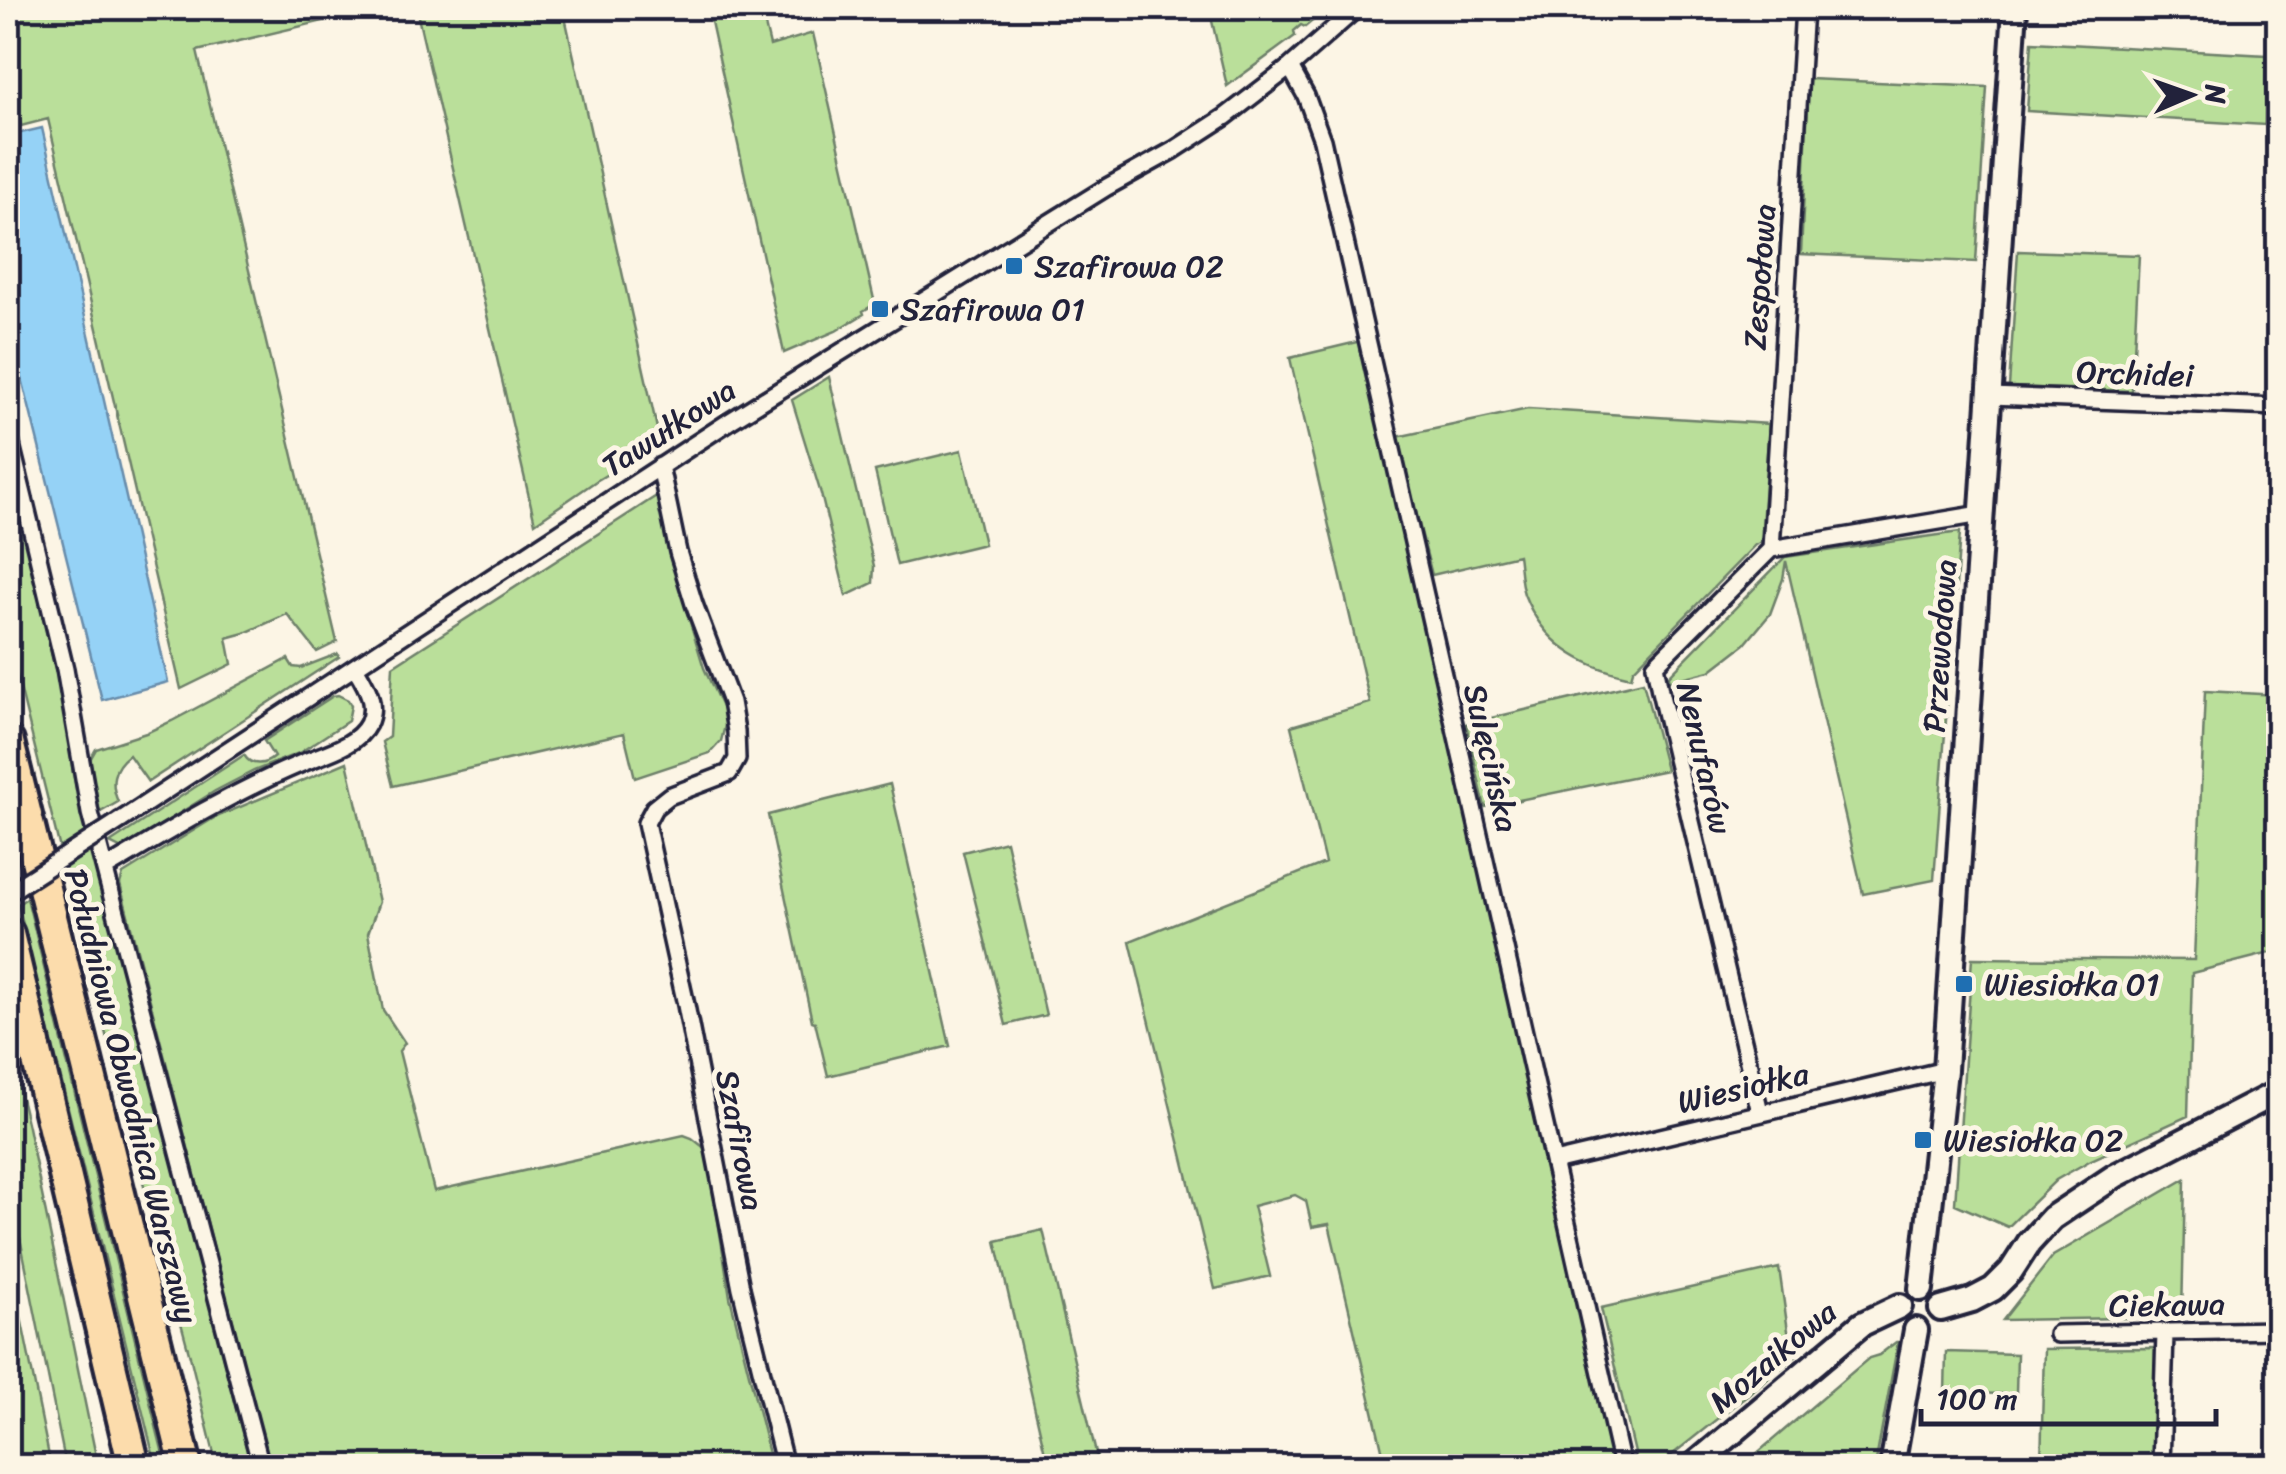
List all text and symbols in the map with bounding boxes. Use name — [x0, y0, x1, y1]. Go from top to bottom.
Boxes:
north arrow — [2141, 45, 2241, 145]
text: N — [2191, 83, 2240, 105]
street label: Zespołowa — [1726, 202, 1794, 352]
place label: Szafirowa 02 — [1034, 238, 1224, 295]
marker: Szafirowa 02 — [1003, 255, 1025, 277]
place label: Szafirowa 01 — [900, 281, 1085, 338]
marker: Szafirowa 01 — [869, 298, 891, 320]
street label: Orchidei — [2075, 343, 2196, 405]
street label: Tawułkowa — [590, 363, 748, 493]
street label: Przewodowa — [1906, 557, 1974, 735]
street label: Nenufarów — [1659, 676, 1749, 841]
street label: Sulęcińska — [1446, 678, 1536, 838]
street label: Południowa Obwodnica Warszawy — [47, 862, 215, 1330]
place label: Wiesiołka 01 — [1984, 956, 2160, 1013]
marker: Wiesiołka 01 — [1953, 973, 1975, 995]
street label: Wiesiołka — [1672, 1045, 1815, 1131]
street label: Szafirowa — [698, 1065, 782, 1215]
place label: Wiesiołka 02 — [1943, 1112, 2123, 1169]
marker: Wiesiołka 02 — [1912, 1129, 1934, 1151]
street label: Ciekawa — [2108, 1275, 2226, 1335]
street label: Mozaikowa — [1696, 1285, 1851, 1428]
scale bar — [1921, 1364, 2216, 1426]
text: 100 m — [1936, 1372, 2018, 1426]

